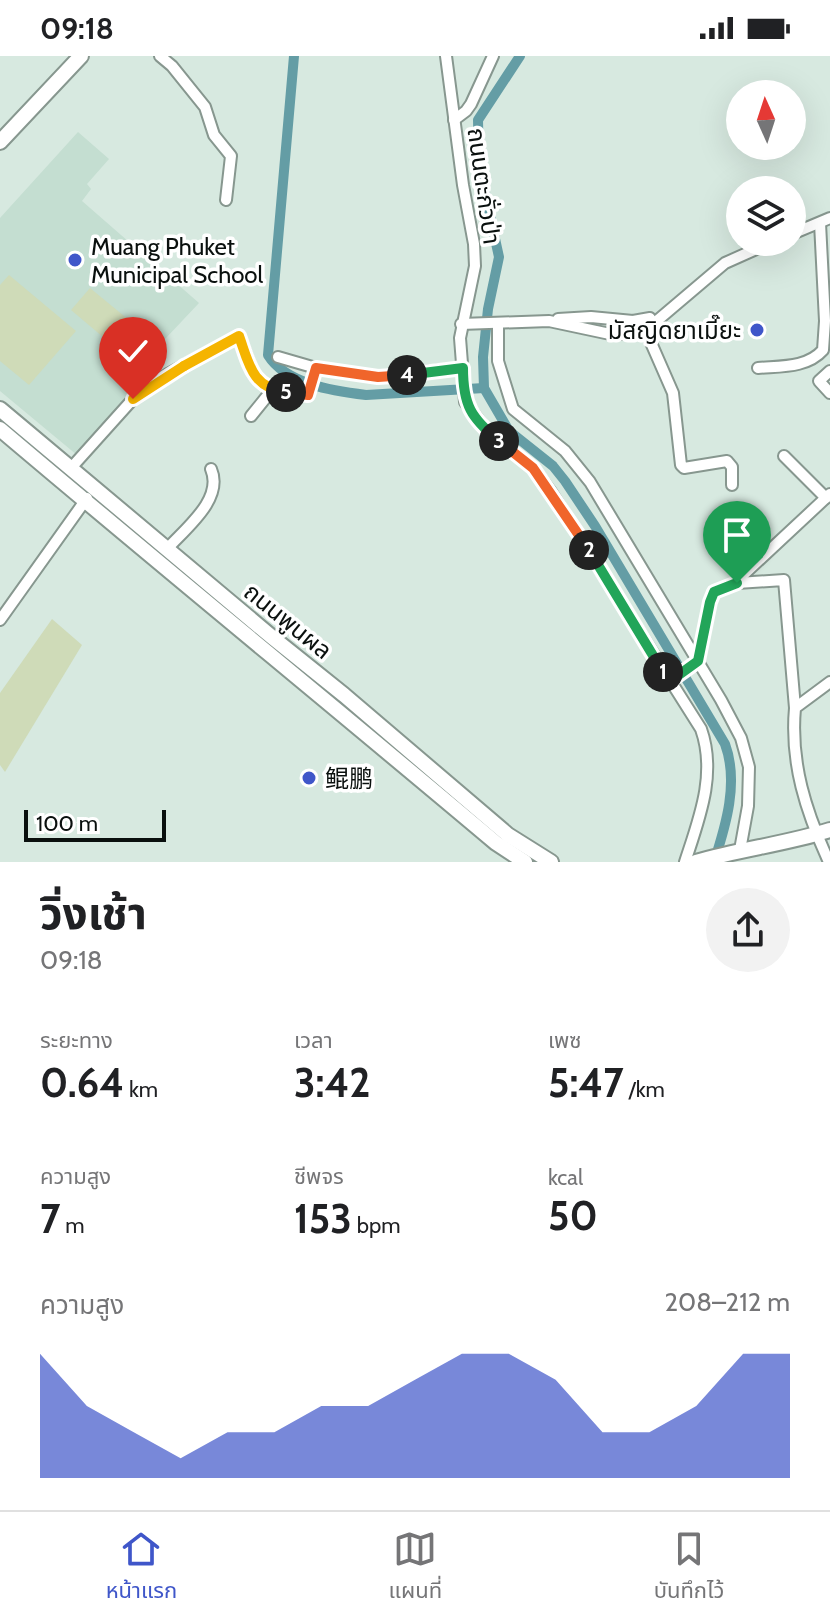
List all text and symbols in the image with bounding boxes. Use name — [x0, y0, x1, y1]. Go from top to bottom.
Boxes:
text: 09:18 — [40, 10, 114, 47]
north arrow — [726, 80, 806, 160]
map controls — [726, 80, 806, 256]
street label: ถนนตะกั่วป่า — [461, 126, 507, 246]
button: layers — [726, 176, 806, 256]
place label: Muang Phuket Municipal School — [91, 232, 264, 289]
marker: Muang Phuket Municipal School — [66, 251, 84, 269]
place label: มัสญิดยาเมี๊ยะ — [608, 314, 741, 345]
pin — [99, 317, 167, 399]
marker: มัสญิดยาเมี๊ยะ — [748, 321, 766, 339]
icon: check — [111, 329, 155, 373]
pin: 4 — [387, 355, 427, 395]
text: 4 — [400, 361, 414, 388]
pin: 5 — [266, 372, 306, 412]
text: 5 — [280, 378, 292, 405]
pin: 3 — [479, 421, 519, 461]
text: 3 — [493, 427, 505, 454]
pin — [703, 501, 771, 583]
icon: arrive — [715, 513, 759, 557]
pin: 2 — [569, 530, 609, 570]
text: 2 — [583, 536, 595, 563]
street label: ถนนพูนผล — [238, 577, 338, 666]
pin: 1 — [643, 652, 683, 692]
text: 1 — [659, 658, 667, 685]
place label: 鲲鹏 — [325, 764, 373, 793]
marker: 鲲鹏 — [300, 769, 318, 787]
scale bar — [24, 806, 166, 842]
text: 100 m — [36, 810, 98, 837]
text: วิ่งเช้า — [40, 887, 147, 940]
button: share — [706, 888, 790, 972]
text: 09:18 — [40, 944, 103, 976]
text: ระยะทาง — [40, 1027, 113, 1054]
text: เวลา — [294, 1027, 333, 1054]
text: เพซ — [548, 1027, 582, 1054]
text: 0.64 — [40, 1058, 124, 1107]
text: 3:42 — [294, 1058, 370, 1107]
text: 5:47 — [548, 1058, 624, 1107]
text: km — [124, 1076, 158, 1103]
text: /km — [624, 1076, 665, 1103]
text: ความสูง — [40, 1163, 111, 1190]
text: ชีพจร — [294, 1163, 344, 1190]
text: kcal — [548, 1164, 583, 1191]
text: 50 — [548, 1191, 598, 1240]
text: 7 — [40, 1194, 60, 1243]
text: 153 — [294, 1194, 352, 1243]
text: m — [60, 1212, 85, 1239]
text: bpm — [352, 1212, 401, 1239]
text: 208–212 m — [664, 1286, 790, 1318]
text: ความสูง — [40, 1289, 124, 1321]
tab: หน้าแรก — [106, 1527, 177, 1608]
tab: แผนที่ — [389, 1527, 442, 1608]
tab: บันทึกไว้ — [654, 1527, 724, 1608]

